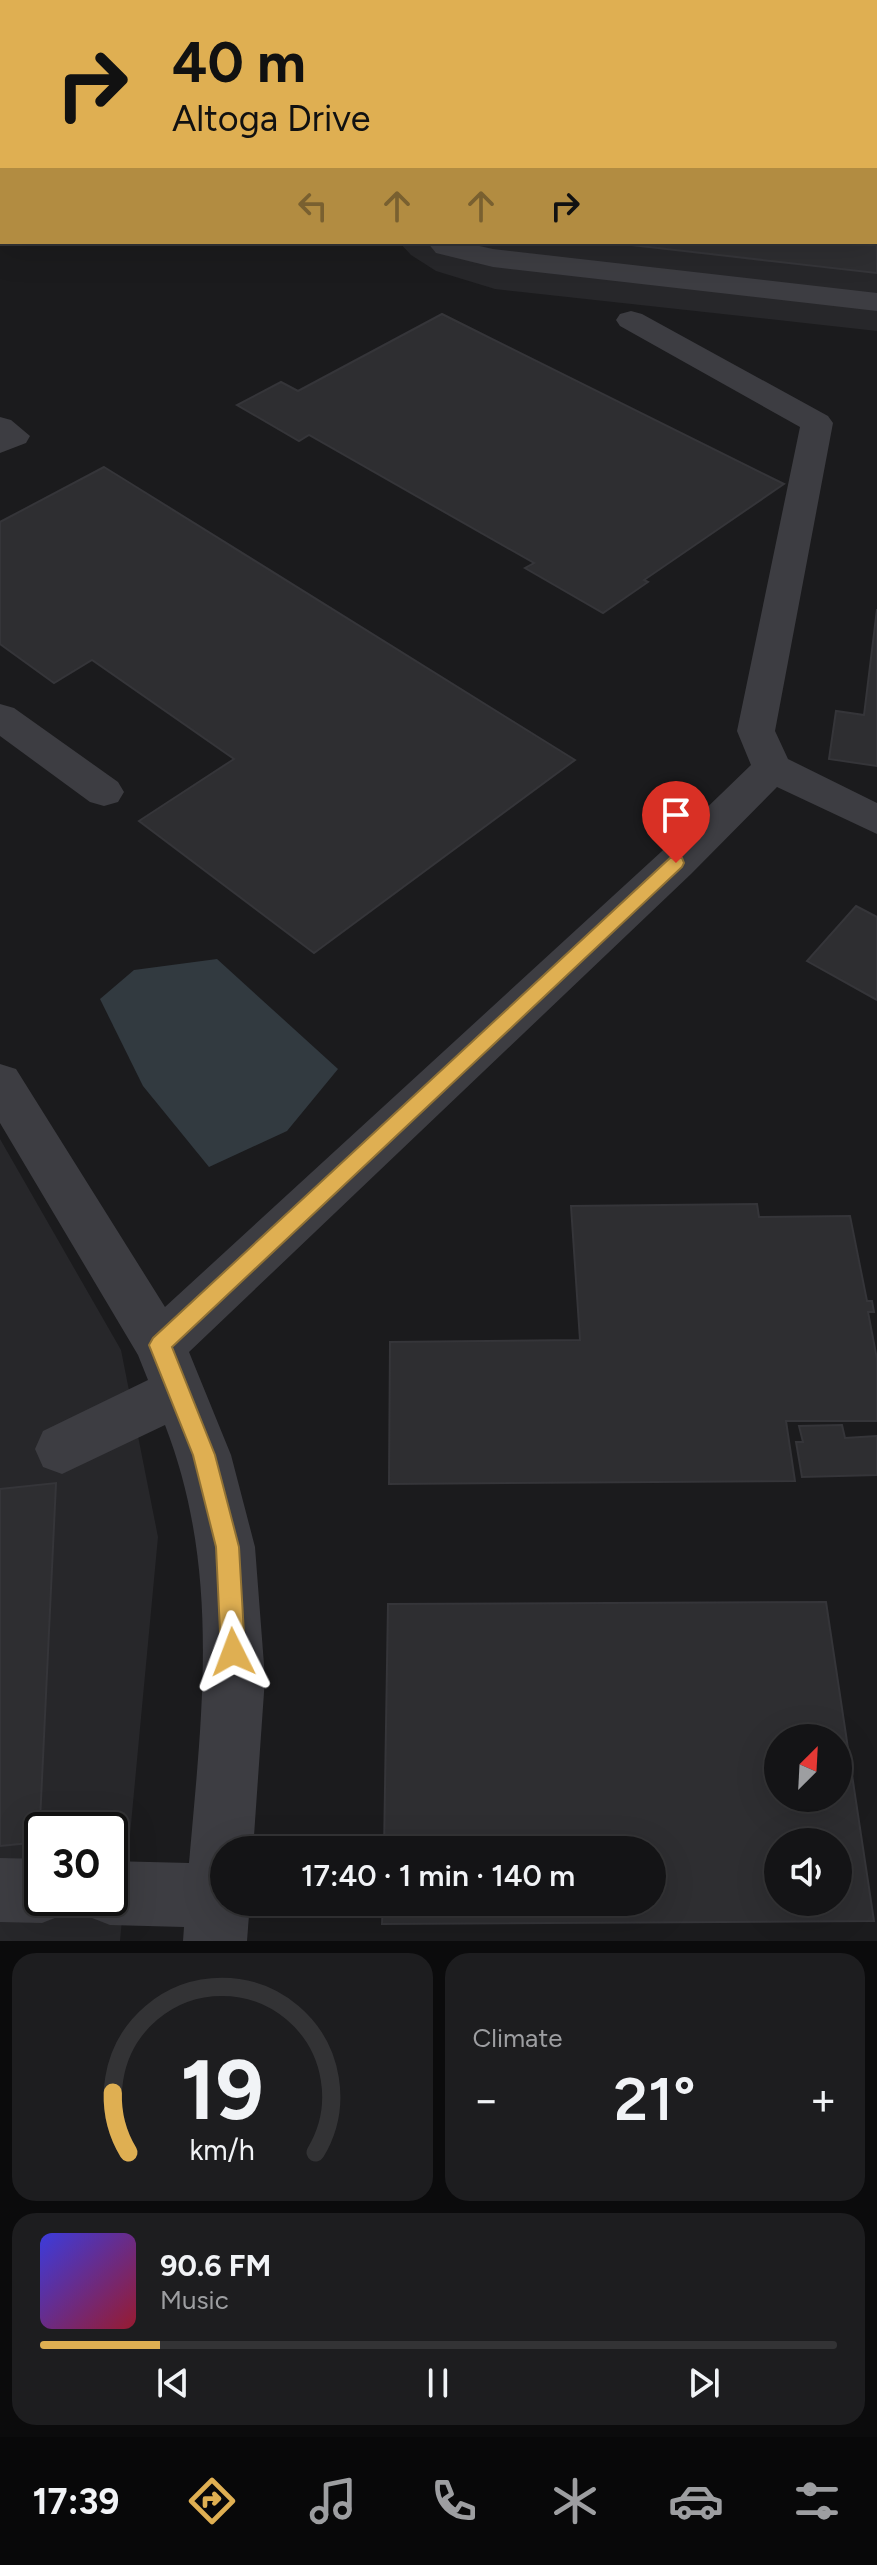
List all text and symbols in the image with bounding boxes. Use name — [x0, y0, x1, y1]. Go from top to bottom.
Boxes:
text: 40 m — [172, 29, 306, 96]
icon: right — [40, 32, 144, 136]
text: Altoga Drive — [172, 97, 370, 140]
icon: left — [291, 184, 335, 228]
icon: ahead — [375, 184, 419, 228]
icon: ahead — [459, 184, 503, 228]
icon: right — [543, 184, 587, 228]
pin — [642, 781, 710, 863]
icon: arrive — [654, 793, 698, 837]
position arrow — [191, 1610, 275, 1694]
north arrow — [764, 1724, 852, 1812]
map controls — [764, 1724, 852, 1916]
speed limit sign: 30 — [24, 1812, 128, 1916]
button: sound — [764, 1828, 852, 1916]
text: 17:40 · 1 min · 140 m — [301, 1857, 575, 1894]
text: Climate — [473, 2022, 562, 2054]
text: 19 — [181, 2040, 264, 2140]
text: 21° — [614, 2063, 696, 2135]
text: − — [473, 2073, 500, 2126]
text: + — [810, 2073, 837, 2126]
text: km/h — [190, 2133, 255, 2167]
text: 90.6 FM — [160, 2247, 271, 2284]
text: Music — [160, 2284, 229, 2316]
icon: previous — [151, 2361, 195, 2405]
icon: pause — [416, 2361, 460, 2405]
icon: next — [682, 2361, 726, 2405]
icon: directions — [184, 2473, 240, 2529]
icon: music — [305, 2473, 361, 2529]
icon: phone — [426, 2473, 482, 2529]
icon: climate — [547, 2473, 603, 2529]
icon: car — [668, 2473, 724, 2529]
icon: filters — [789, 2473, 845, 2529]
text: 17:39 — [32, 2480, 119, 2523]

